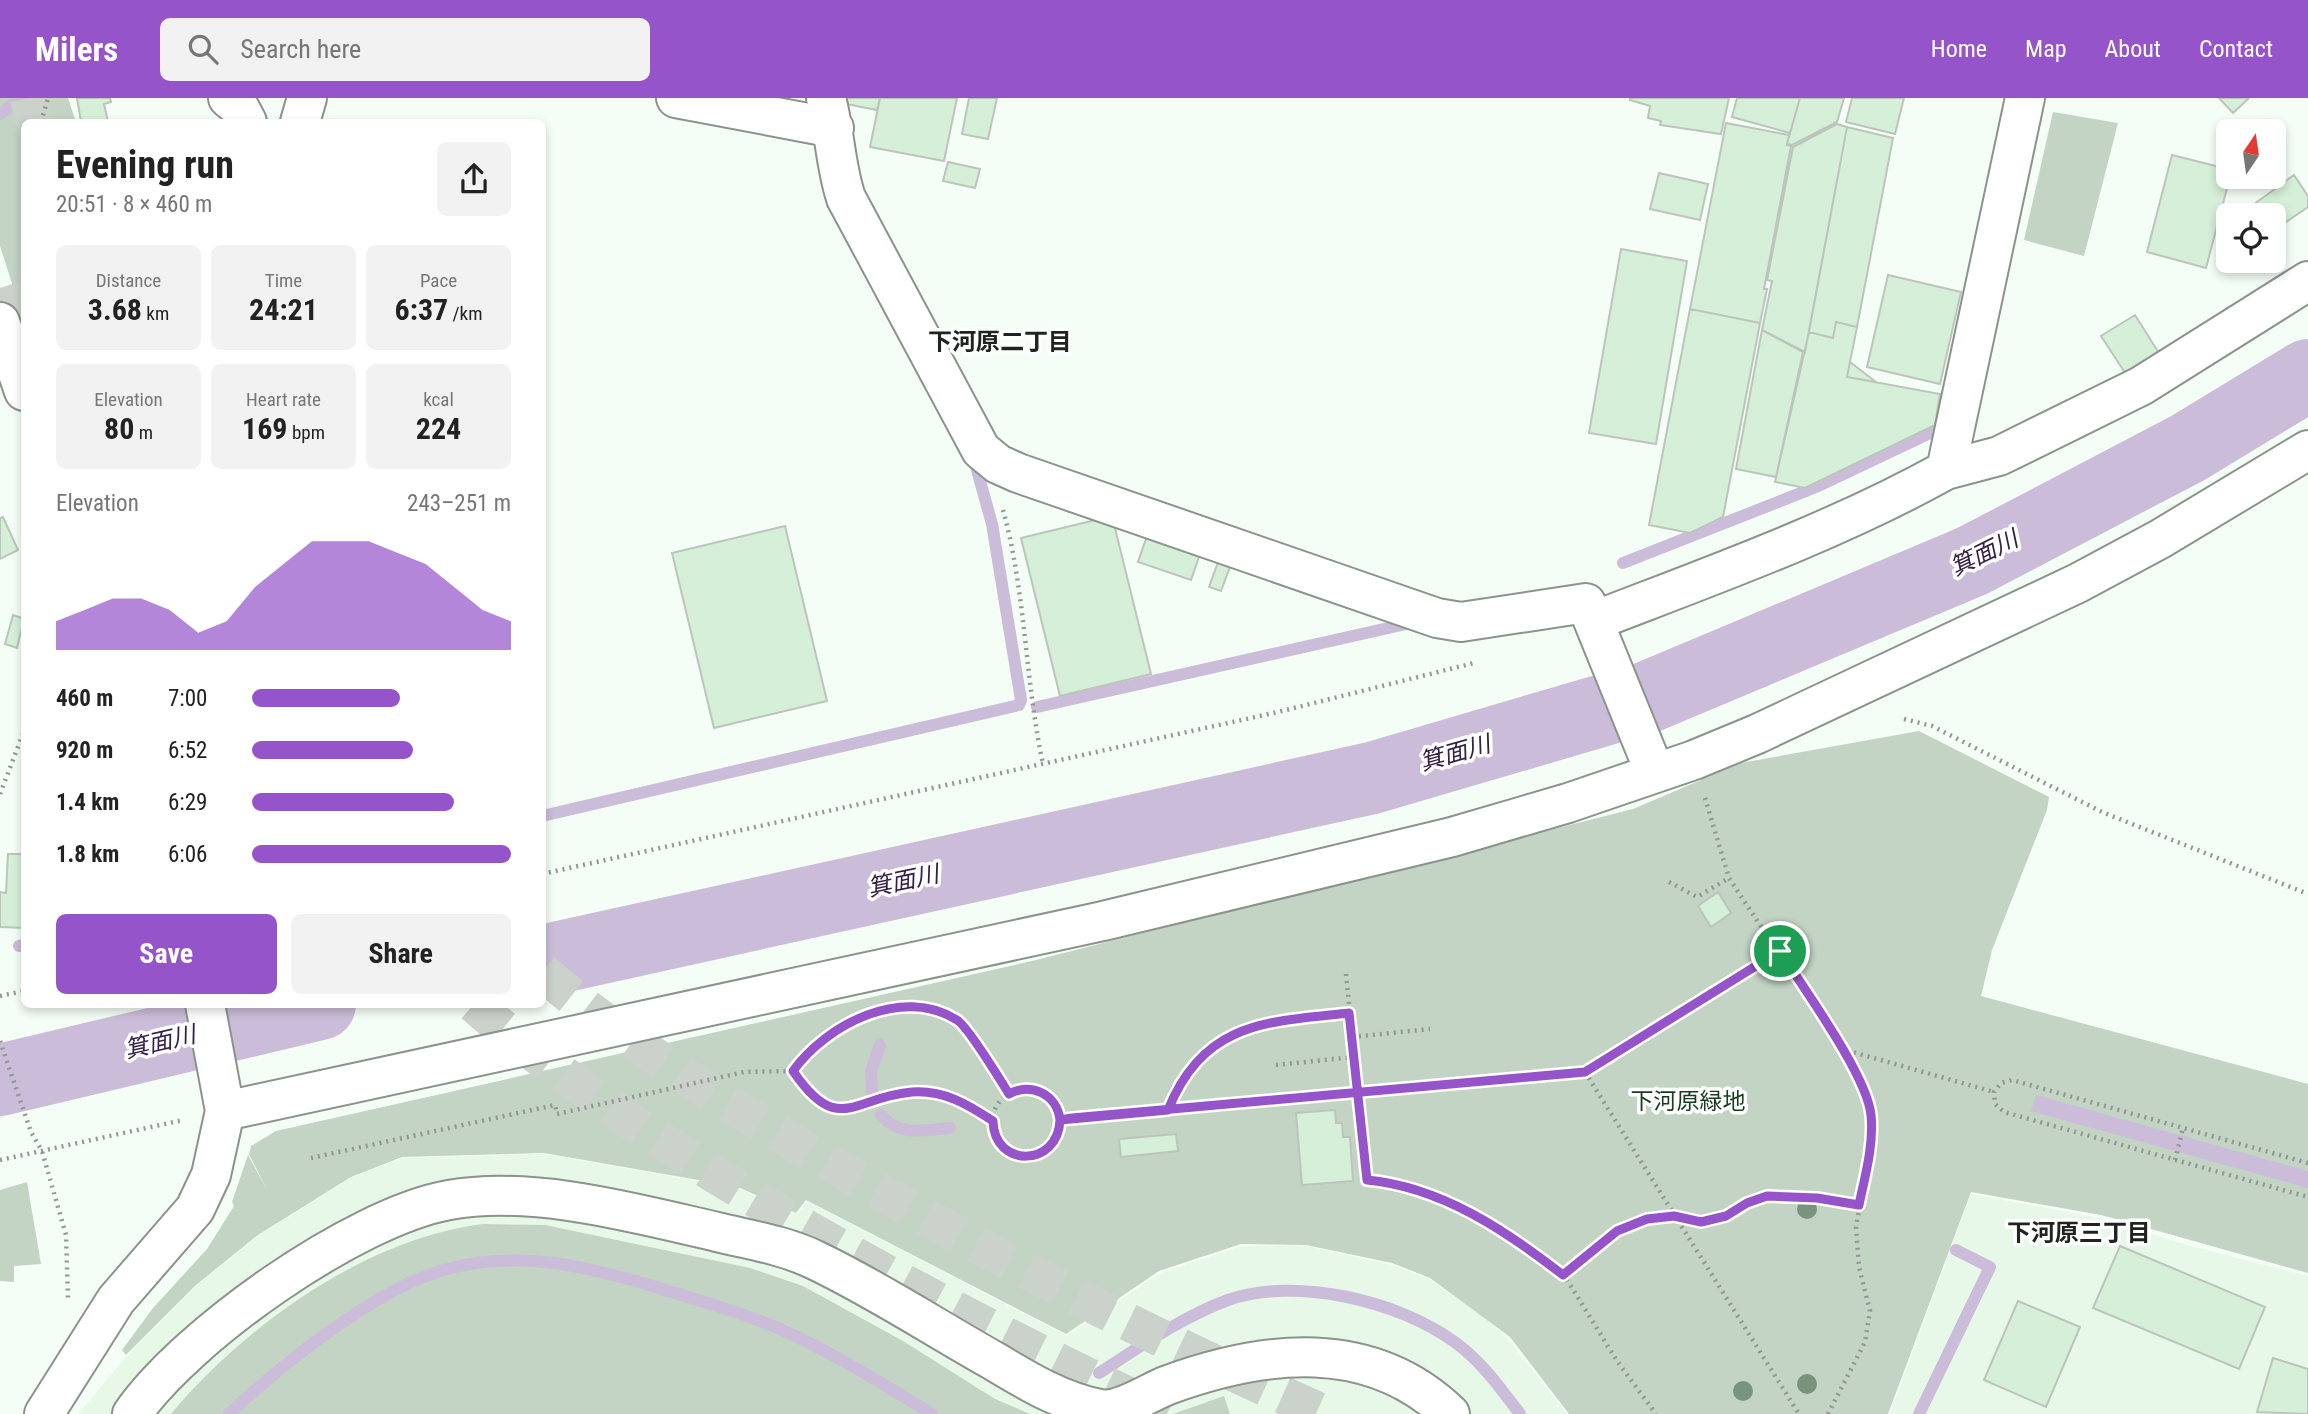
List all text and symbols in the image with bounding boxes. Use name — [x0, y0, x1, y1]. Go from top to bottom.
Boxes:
search box — [160, 18, 650, 81]
text: Milers — [35, 30, 118, 69]
icon: search — [184, 30, 222, 68]
text: Search here — [240, 34, 361, 64]
text: Home — [1931, 35, 1987, 63]
text: Map — [2025, 35, 2067, 63]
text: About — [2105, 35, 2161, 63]
text: Contact — [2199, 35, 2273, 63]
north arrow — [2216, 119, 2286, 189]
map controls — [2216, 119, 2286, 273]
button: share — [437, 142, 511, 216]
text: Evening run — [56, 143, 234, 187]
text: 20:51 · 8 × 460 m — [56, 191, 212, 218]
button: locate — [2216, 203, 2286, 273]
text: Distance — [96, 269, 161, 292]
text: Time — [265, 269, 302, 292]
text: Pace — [420, 269, 457, 292]
text: 3.68 — [88, 292, 142, 327]
text: 24:21 — [249, 292, 318, 327]
text: 6:37 — [395, 292, 448, 327]
text: km — [142, 302, 169, 325]
text: /km — [448, 302, 482, 325]
district label: 下河原二丁目 — [928, 328, 1072, 356]
text: Elevation — [94, 388, 163, 411]
text: Heart rate — [246, 388, 321, 411]
text: kcal — [423, 388, 454, 411]
text: 80 — [104, 411, 134, 446]
text: 169 — [242, 411, 288, 446]
text: 224 — [416, 411, 461, 446]
text: m — [134, 421, 153, 444]
text: bpm — [288, 421, 325, 444]
text: Elevation — [56, 490, 139, 517]
text: 243–251 m — [407, 490, 511, 517]
water label: 箕面川 — [1946, 523, 2025, 581]
text: 460 m — [56, 685, 113, 712]
text: 7:00 — [168, 685, 207, 712]
water label: 箕面川 — [1417, 729, 1496, 776]
text: 920 m — [56, 737, 113, 764]
text: 6:52 — [168, 737, 207, 764]
text: 1.4 km — [56, 789, 119, 816]
text: 6:29 — [168, 789, 207, 816]
text: 1.8 km — [56, 841, 119, 868]
text: 6:06 — [168, 841, 207, 868]
water label: 箕面川 — [865, 859, 944, 902]
button: Save — [56, 914, 277, 994]
button: Share — [291, 914, 511, 994]
pin — [1750, 921, 1810, 981]
icon: arrive — [1761, 932, 1799, 970]
water label: 箕面川 — [122, 1020, 201, 1064]
park label: 下河原緑地 — [1631, 1088, 1746, 1115]
district label: 下河原三丁目 — [2007, 1219, 2151, 1247]

